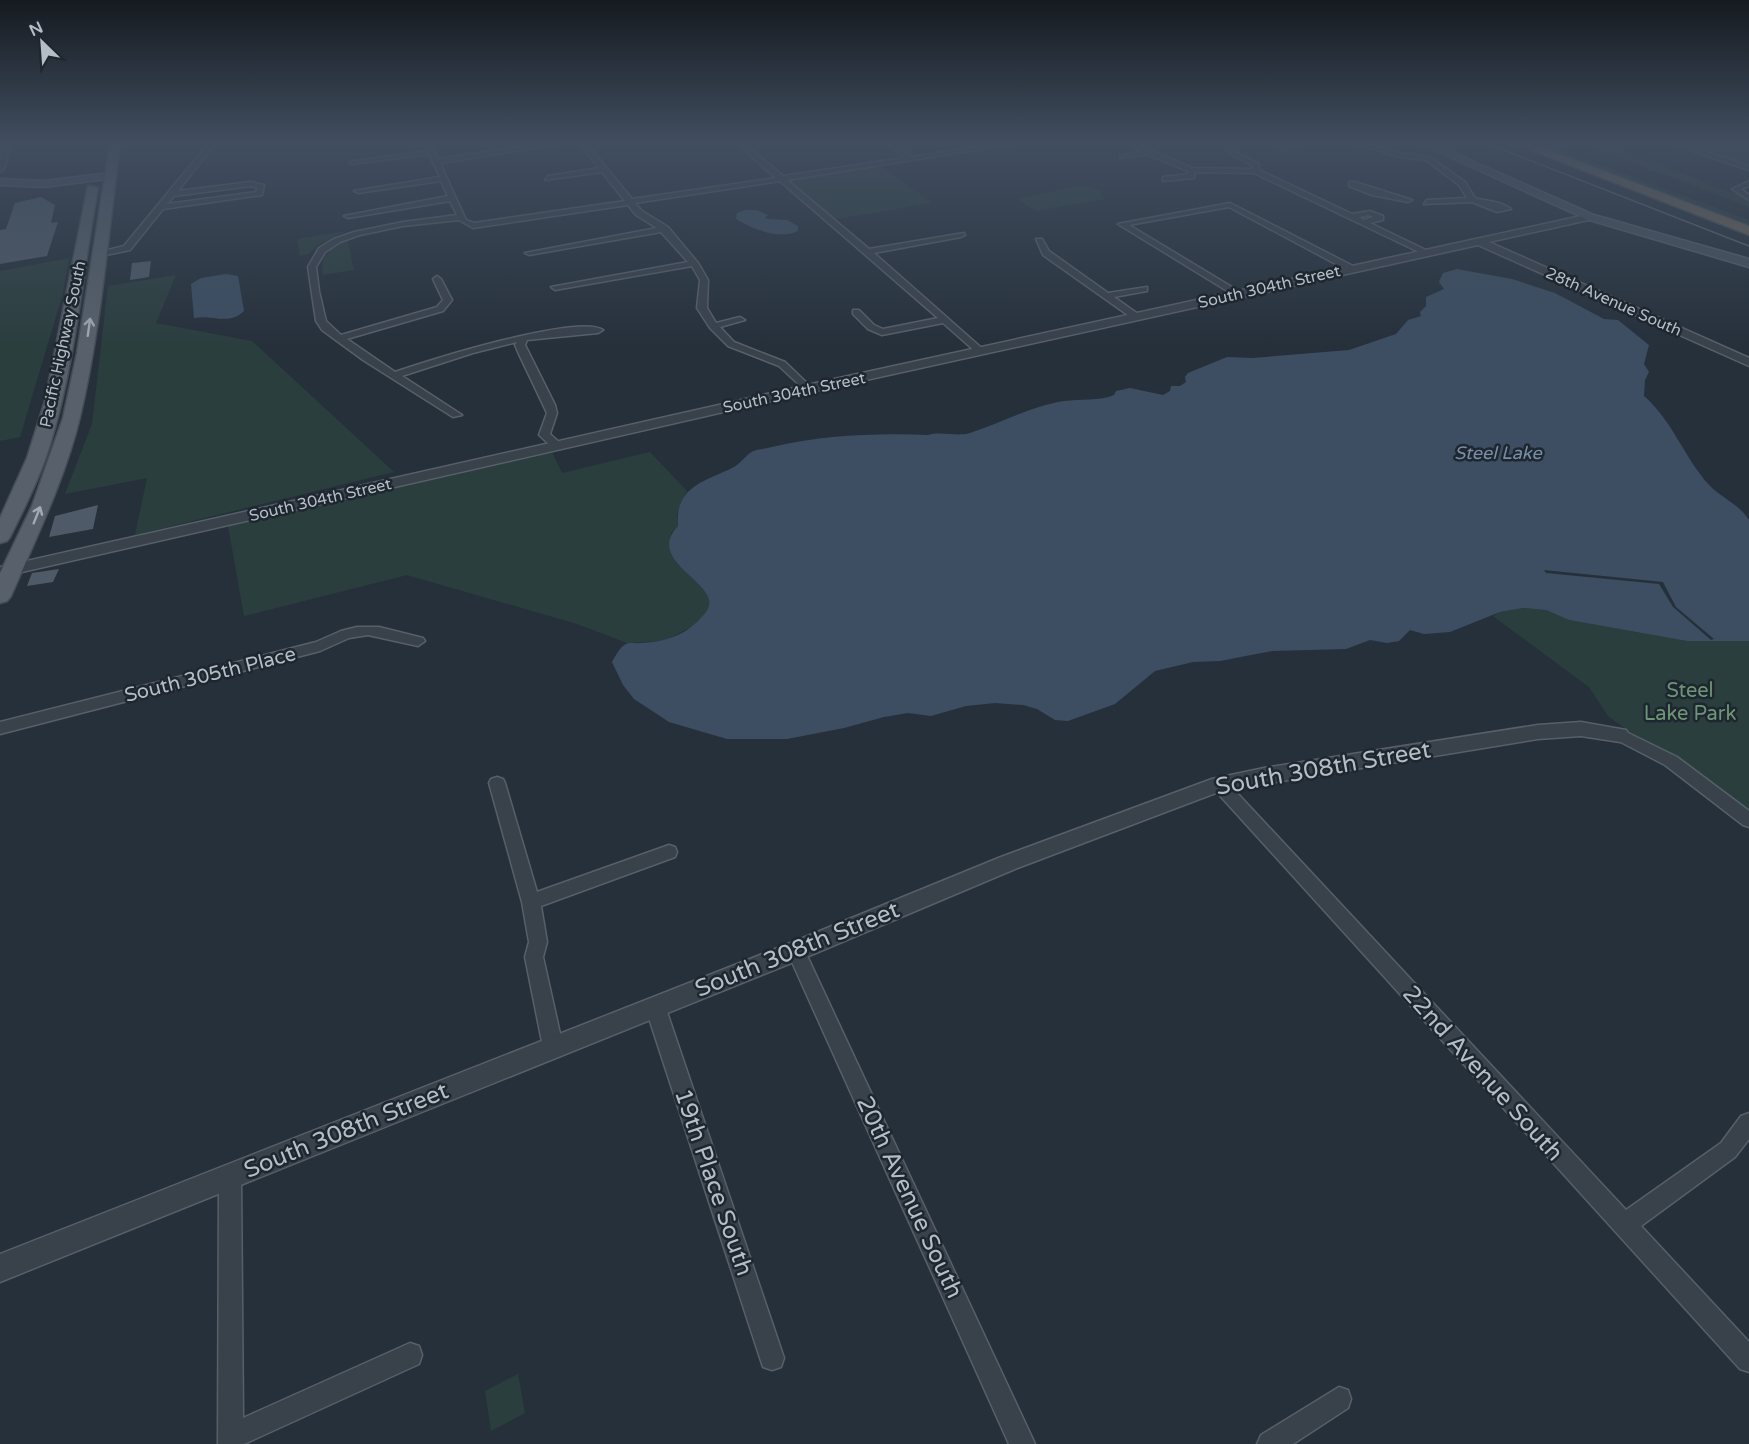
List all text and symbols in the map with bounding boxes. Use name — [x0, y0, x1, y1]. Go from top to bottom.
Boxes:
north arrow — [12, 12, 72, 72]
text: N — [26, 18, 46, 41]
street label: Pacific Highway South — [36, 259, 90, 429]
street label: South 304th Street — [1196, 261, 1342, 313]
street label: 28th Avenue South — [1543, 263, 1685, 341]
one-way arrow — [83, 318, 94, 338]
street label: South 304th Street — [721, 368, 867, 418]
water label: Steel Lake — [1454, 442, 1542, 464]
street label: South 304th Street — [247, 474, 393, 526]
one-way arrow — [32, 506, 43, 525]
street label: South 305th Place — [122, 642, 298, 708]
park label: Steel Lake Park — [1644, 679, 1736, 726]
street label: South 308th Street — [1213, 735, 1433, 802]
street label: South 308th Street — [691, 895, 904, 1004]
street label: 22nd Avenue South — [1396, 980, 1569, 1167]
street label: South 308th Street — [240, 1076, 453, 1185]
street label: 19th Place South — [668, 1085, 759, 1280]
street label: 20th Avenue South — [850, 1091, 969, 1303]

